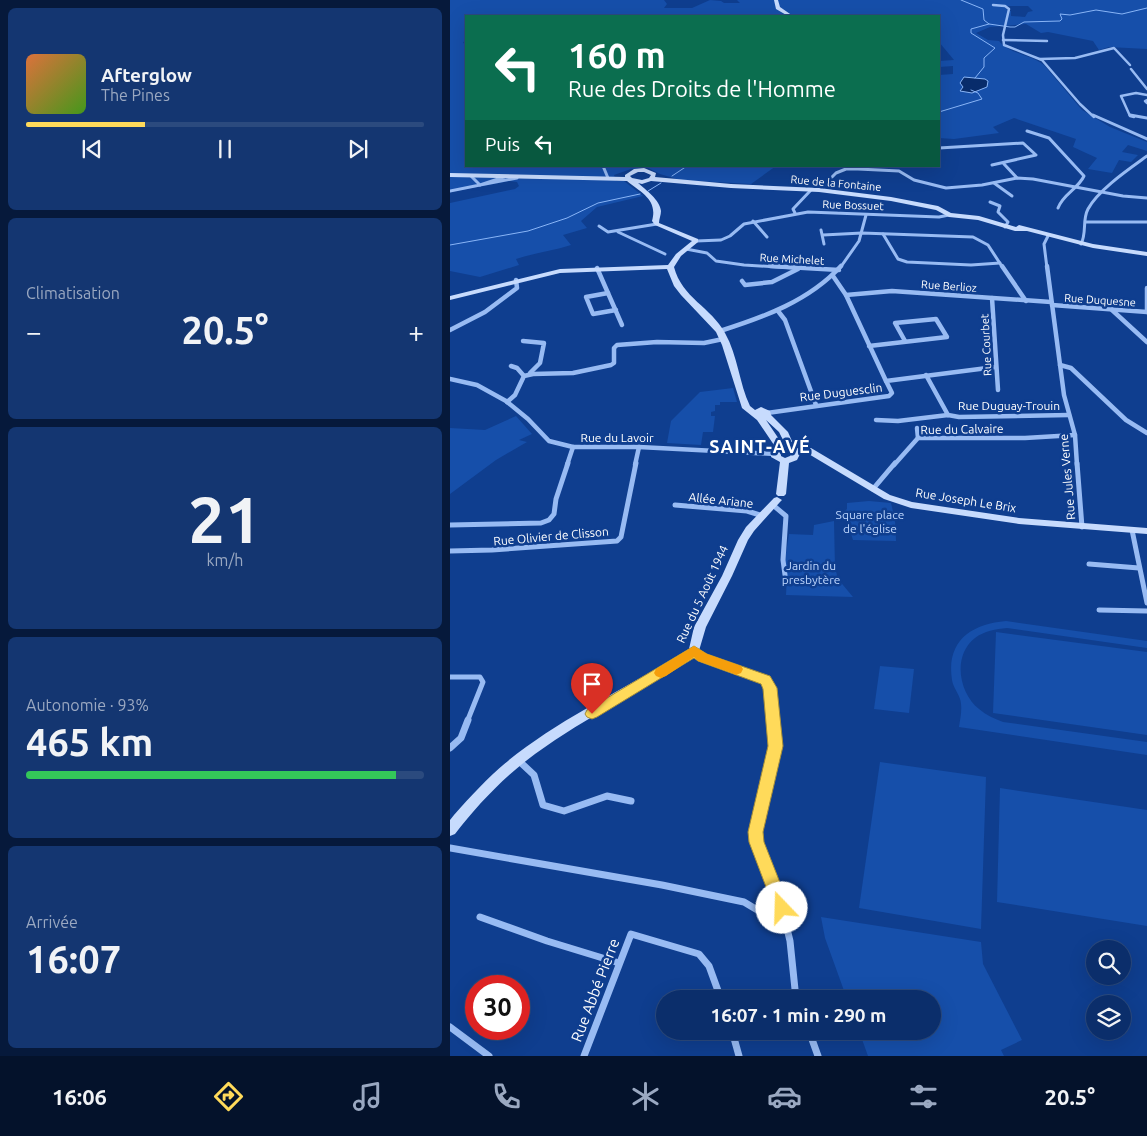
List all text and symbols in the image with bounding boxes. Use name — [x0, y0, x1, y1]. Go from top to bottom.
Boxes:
icon: left — [485, 35, 550, 100]
text: 160 m — [568, 35, 666, 75]
text: Afterglow — [101, 64, 192, 86]
text: Rue des Droits de l'Homme — [568, 76, 836, 101]
text: The Pines — [101, 86, 170, 104]
icon: left — [530, 130, 558, 158]
text: Puis — [485, 133, 520, 155]
icon: previous — [78, 135, 106, 163]
icon: pause — [211, 135, 239, 163]
icon: next — [344, 135, 372, 163]
street label: Rue de la Fontaine — [790, 173, 882, 193]
street label: Rue Bossuet — [822, 198, 885, 212]
street label: Rue Michelet — [759, 251, 825, 267]
street label: Rue Berlioz — [921, 278, 977, 294]
text: Climatisation — [26, 284, 120, 302]
street label: Rue Duquesne — [1064, 292, 1136, 308]
text: 20.5° — [181, 309, 269, 351]
street label: Rue Courbet — [978, 313, 994, 376]
text: − — [26, 316, 42, 347]
text: + — [408, 316, 424, 347]
street label: Rue Duguesclin — [799, 380, 883, 404]
street label: Rue Duguay-Trouin — [958, 399, 1060, 412]
street label: Rue du Calvaire — [920, 422, 1004, 436]
street label: Rue du Lavoir — [581, 431, 654, 444]
street label: Rue Jules Verne — [1057, 434, 1077, 520]
district label: SAINT-AVÉ — [709, 435, 811, 456]
text: 21 — [188, 482, 262, 555]
street label: Rue Joseph Le Brix — [915, 486, 1017, 514]
street label: Allée Ariane — [688, 490, 754, 510]
park label: Square place de l'église — [836, 508, 904, 535]
street label: Rue Olivier de Clisson — [493, 524, 609, 548]
street label: Rue du 5 Août 1944 — [674, 543, 730, 645]
text: km/h — [207, 551, 243, 569]
park label: Jardin du presbytère — [782, 559, 840, 586]
pin — [571, 663, 613, 714]
icon: arrive — [578, 670, 606, 698]
text: Autonomie · 93% — [26, 696, 149, 714]
text: 465 km — [26, 721, 153, 763]
position arrow — [755, 881, 807, 933]
text: Arrivée — [26, 913, 78, 931]
street label: Rue Abbé Pierre — [568, 936, 622, 1044]
text: 16:07 — [26, 938, 121, 980]
map controls — [1086, 940, 1131, 1040]
button: search — [1086, 940, 1131, 985]
speed limit sign: 30 — [465, 975, 530, 1040]
button: layers — [1086, 995, 1131, 1040]
text: 16:07 · 1 min · 290 m — [711, 1004, 886, 1026]
icon: directions — [211, 1079, 246, 1114]
icon: music — [350, 1079, 385, 1114]
icon: phone — [489, 1079, 524, 1114]
icon: climate — [628, 1079, 663, 1114]
icon: car — [767, 1079, 802, 1114]
icon: filters — [906, 1079, 941, 1114]
text: 16:06 — [52, 1084, 107, 1109]
text: 20.5° — [1045, 1084, 1095, 1109]

